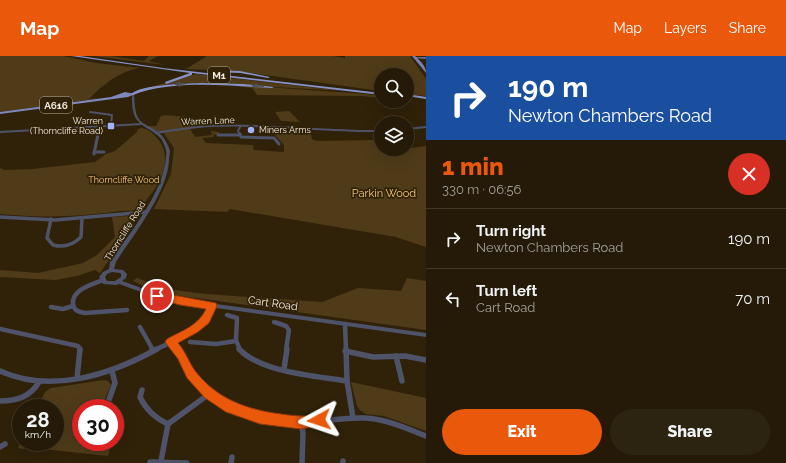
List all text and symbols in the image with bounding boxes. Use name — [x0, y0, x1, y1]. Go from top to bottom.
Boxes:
text: Map — [20, 17, 59, 39]
text: Map — [614, 20, 642, 36]
text: Layers — [664, 20, 707, 36]
text: Share — [729, 20, 766, 36]
road number: M1 — [208, 67, 230, 83]
map controls — [374, 68, 414, 156]
button: search — [374, 68, 414, 108]
text: 190 m — [508, 71, 588, 104]
icon: right — [442, 72, 494, 124]
one-way arrow — [175, 81, 187, 88]
one-way arrow — [252, 83, 264, 90]
road number: A616 — [40, 97, 72, 113]
text: Newton Chambers Road — [508, 105, 712, 126]
street label: Warren Lane — [181, 115, 236, 127]
place label: Warren (Thorncliffe Road) — [30, 116, 104, 136]
button: layers — [374, 116, 414, 156]
marker: Warren (Thorncliffe Road) — [106, 121, 116, 131]
marker: Miners Arms — [246, 125, 256, 135]
place label: Miners Arms — [259, 125, 311, 135]
text: 1 min — [442, 152, 504, 181]
button: close — [728, 153, 770, 195]
park label: Thorncliffe Wood — [88, 175, 160, 185]
text: 330 m · 06:56 — [442, 182, 521, 197]
park label: Parkin Wood — [352, 187, 416, 200]
street label: Thorncliffe Road — [103, 199, 147, 263]
text: Turn right — [476, 222, 546, 240]
icon: right — [442, 228, 464, 250]
text: 190 m — [728, 230, 770, 248]
text: Newton Chambers Road — [476, 240, 623, 255]
pin — [140, 279, 174, 313]
text: Turn left — [476, 282, 537, 300]
icon: arrive — [146, 285, 168, 307]
icon: left — [442, 288, 464, 310]
text: 70 m — [735, 290, 770, 308]
street label: Cart Road — [247, 294, 299, 313]
text: Cart Road — [476, 300, 535, 315]
speed limit sign: 30 — [72, 399, 124, 451]
position arrow — [298, 399, 340, 441]
text: 28 — [26, 408, 50, 432]
button: Exit — [442, 409, 602, 455]
button: Share — [610, 409, 770, 455]
text: km/h — [25, 429, 51, 440]

